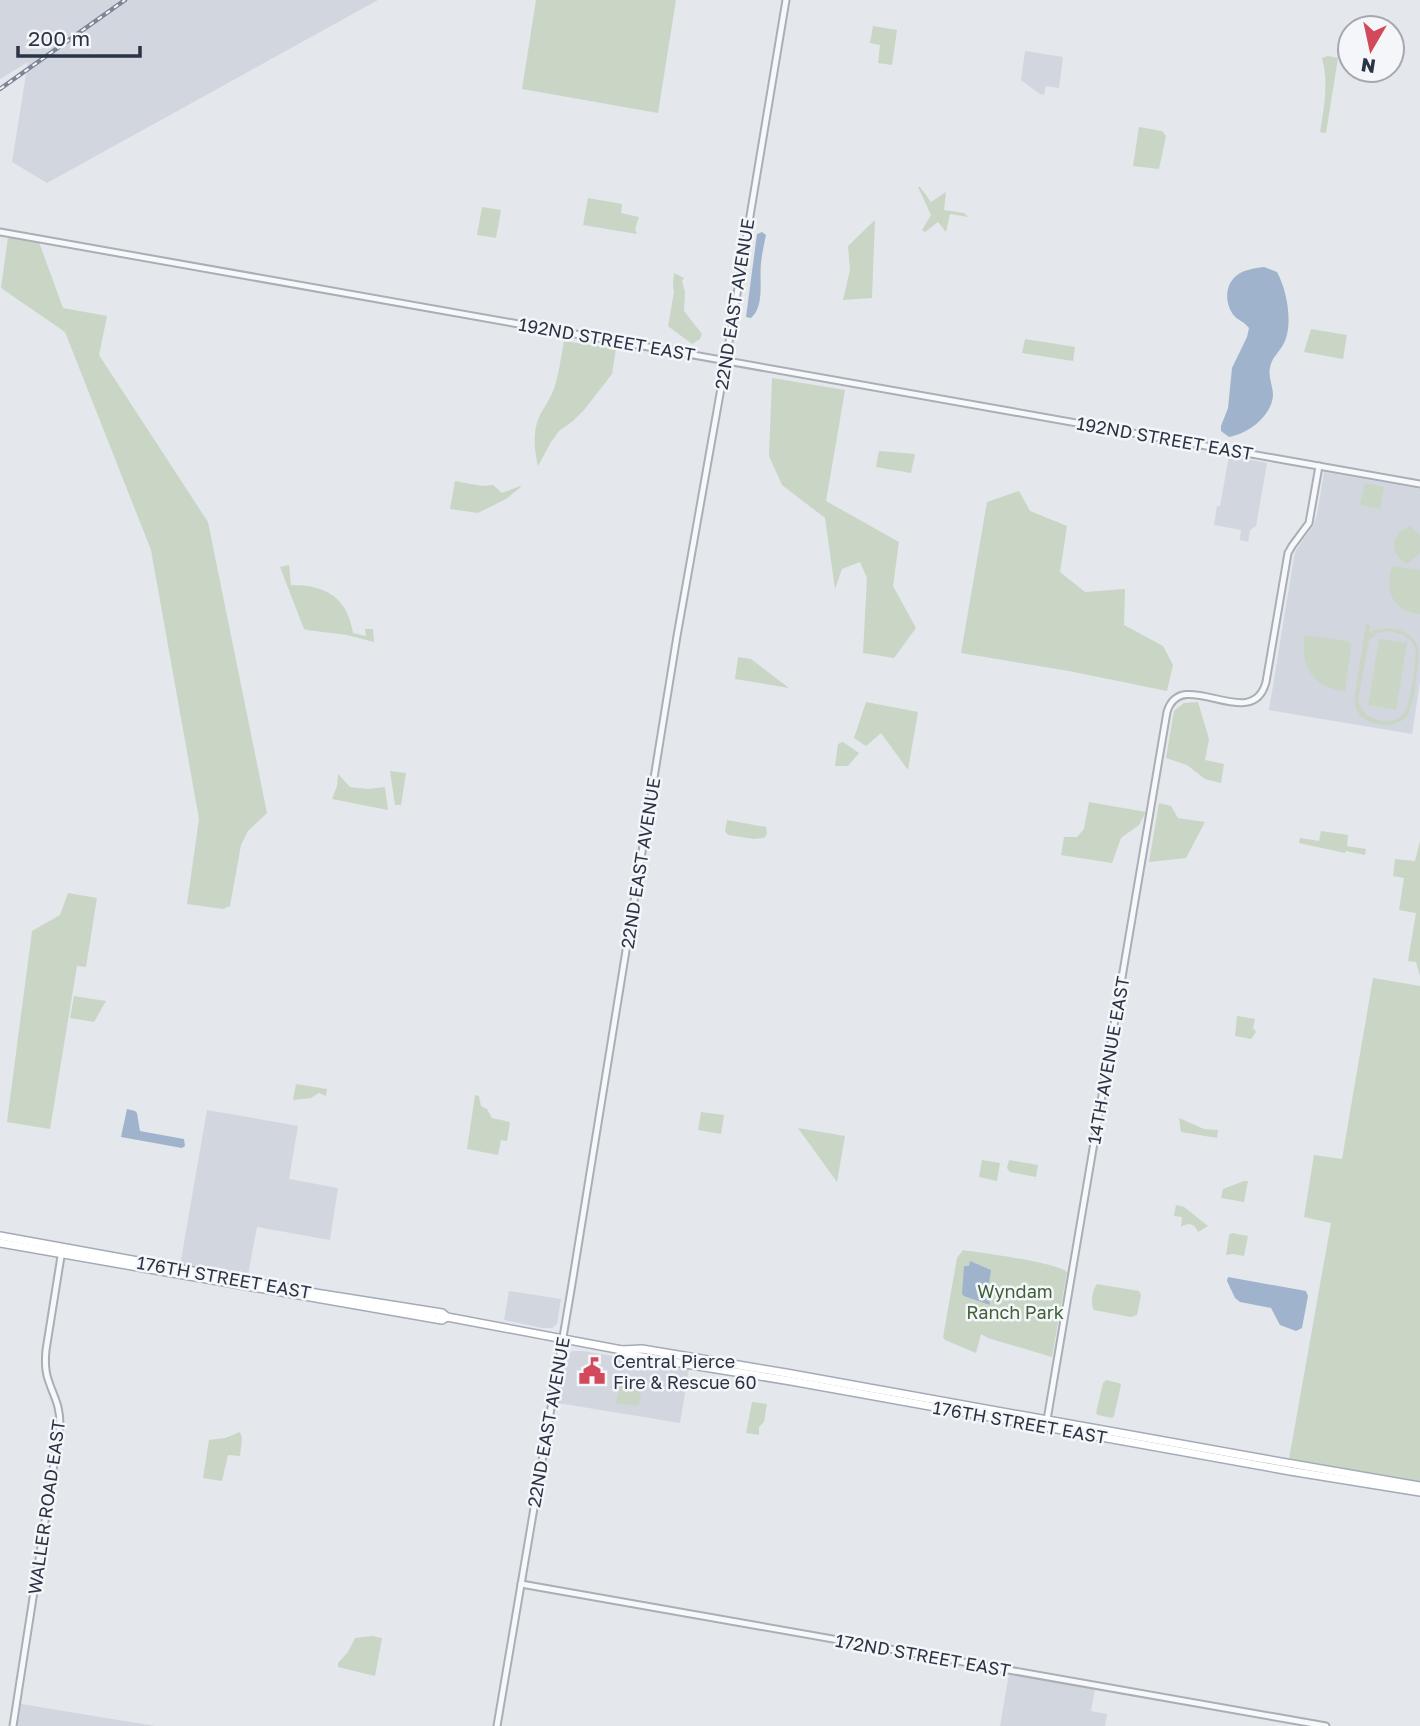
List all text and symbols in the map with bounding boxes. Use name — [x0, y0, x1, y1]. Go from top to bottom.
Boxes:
scale bar — [18, 14, 140, 58]
north arrow — [1336, 14, 1406, 84]
text: 200 m — [28, 25, 90, 51]
text: N — [1359, 54, 1377, 79]
street label: 22ND EAST AVENUE — [710, 217, 758, 391]
street label: 192ND STREET EAST — [517, 313, 697, 365]
street label: 192ND STREET EAST — [1075, 412, 1255, 464]
street label: 22ND EAST AVENUE — [616, 776, 664, 950]
street label: 14TH AVENUE EAST — [1082, 974, 1134, 1146]
street label: 176TH STREET EAST — [135, 1251, 313, 1303]
park label: Wyndam Ranch Park — [966, 1280, 1064, 1323]
street label: 22ND EAST AVENUE — [522, 1335, 574, 1509]
place label: Central Pierce Fire & Rescue 60 — [613, 1350, 757, 1393]
public building icon: Central Pierce Fire & Rescue 60 — [577, 1356, 607, 1386]
street label: 176TH STREET EAST — [931, 1396, 1109, 1448]
street label: WALLER ROAD EAST — [23, 1418, 69, 1596]
street label: 172ND STREET EAST — [834, 1629, 1012, 1681]

